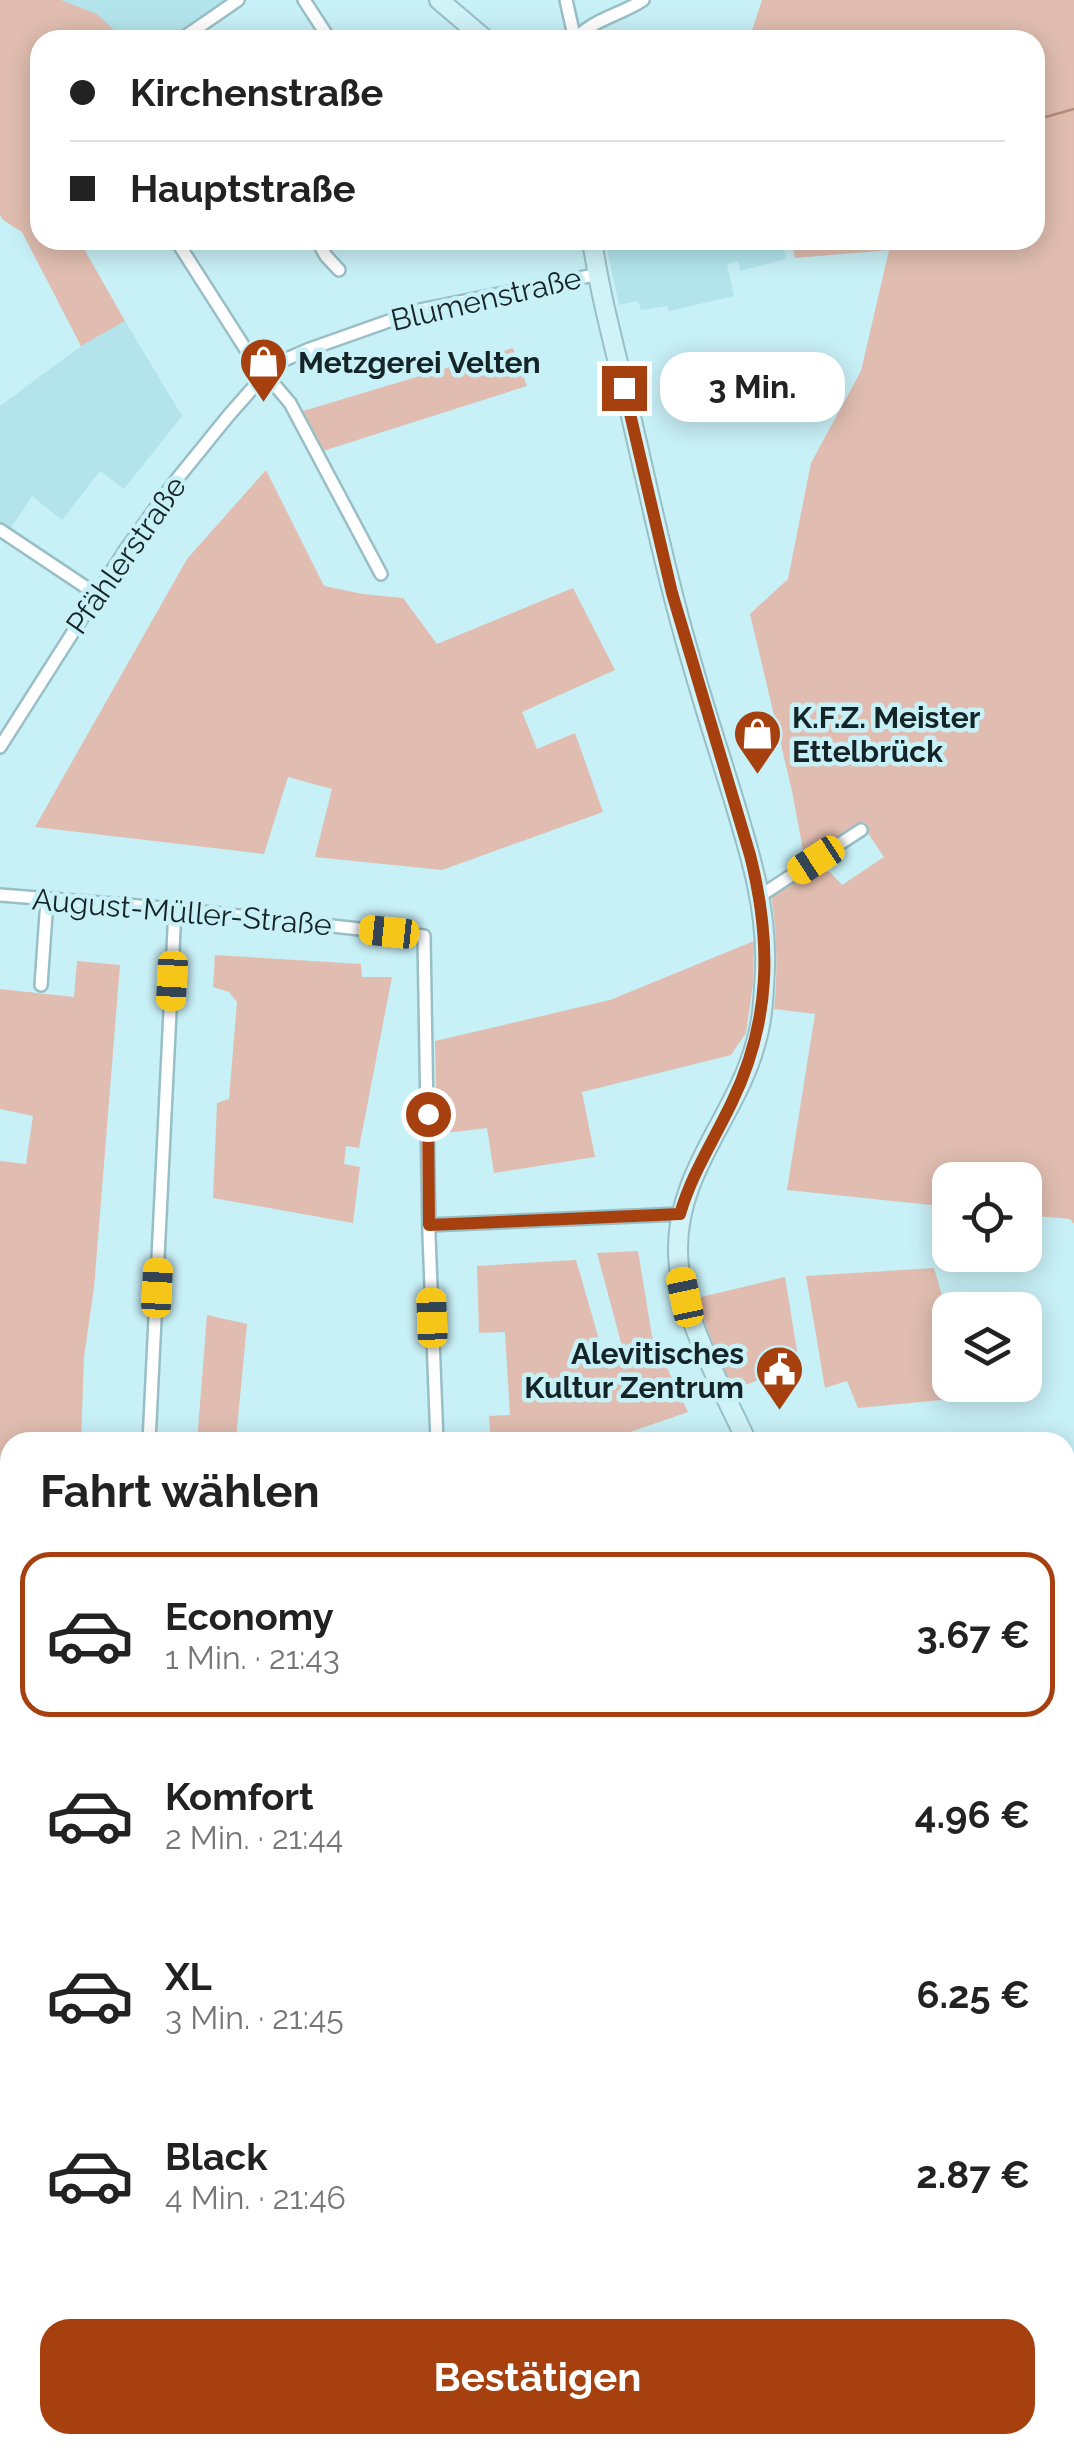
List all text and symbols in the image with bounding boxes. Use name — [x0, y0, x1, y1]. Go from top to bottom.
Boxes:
text: Kirchenstraße — [130, 70, 383, 115]
text: Hauptstraße — [130, 166, 355, 211]
street label: Blumenstraße — [387, 260, 585, 338]
shop icon: Metzgerei Velten — [237, 336, 289, 404]
place label: Metzgerei Velten — [298, 345, 541, 380]
callout: 3 Min. — [659, 353, 844, 423]
route end — [602, 366, 647, 411]
text: 3 Min. — [709, 368, 796, 405]
street label: Pfählerstraße — [59, 470, 193, 640]
place label: K.F.Z. Meister Ettelbrück — [792, 700, 981, 769]
shop icon: K.F.Z. Meister Ettelbrück — [731, 708, 783, 776]
car — [783, 831, 849, 889]
street label: August-Müller-Straße — [31, 881, 333, 943]
car — [358, 914, 420, 950]
car — [155, 950, 189, 1012]
route start — [406, 1092, 451, 1137]
map controls — [932, 1162, 1042, 1402]
button: locate — [932, 1162, 1042, 1272]
car — [140, 1257, 174, 1319]
car — [664, 1265, 706, 1329]
car — [416, 1287, 448, 1349]
button: layers — [932, 1292, 1042, 1402]
place label: Alevitisches Kultur Zentrum — [524, 1336, 744, 1405]
public building icon: Alevitisches Kultur Zentrum — [753, 1344, 805, 1412]
text: Fahrt wählen — [40, 1465, 320, 1518]
icon: car — [45, 1590, 135, 1680]
text: Economy — [165, 1594, 334, 1639]
text: 3.67 € — [916, 1612, 1030, 1657]
text: 1 Min. · 21:43 — [165, 1639, 340, 1676]
icon: car — [45, 1770, 135, 1860]
text: Komfort — [165, 1774, 314, 1819]
text: 4.96 € — [915, 1792, 1030, 1837]
text: 2 Min. · 21:44 — [165, 1819, 343, 1856]
icon: car — [45, 1950, 135, 2040]
text: XL — [165, 1954, 212, 1999]
text: 6.25 € — [916, 1972, 1030, 2017]
text: 3 Min. · 21:45 — [165, 1999, 344, 2036]
icon: car — [45, 2130, 135, 2220]
text: Black — [165, 2134, 267, 2179]
text: 2.87 € — [916, 2152, 1030, 2197]
text: 4 Min. · 21:46 — [165, 2179, 346, 2216]
button: Bestätigen — [40, 2319, 1035, 2434]

